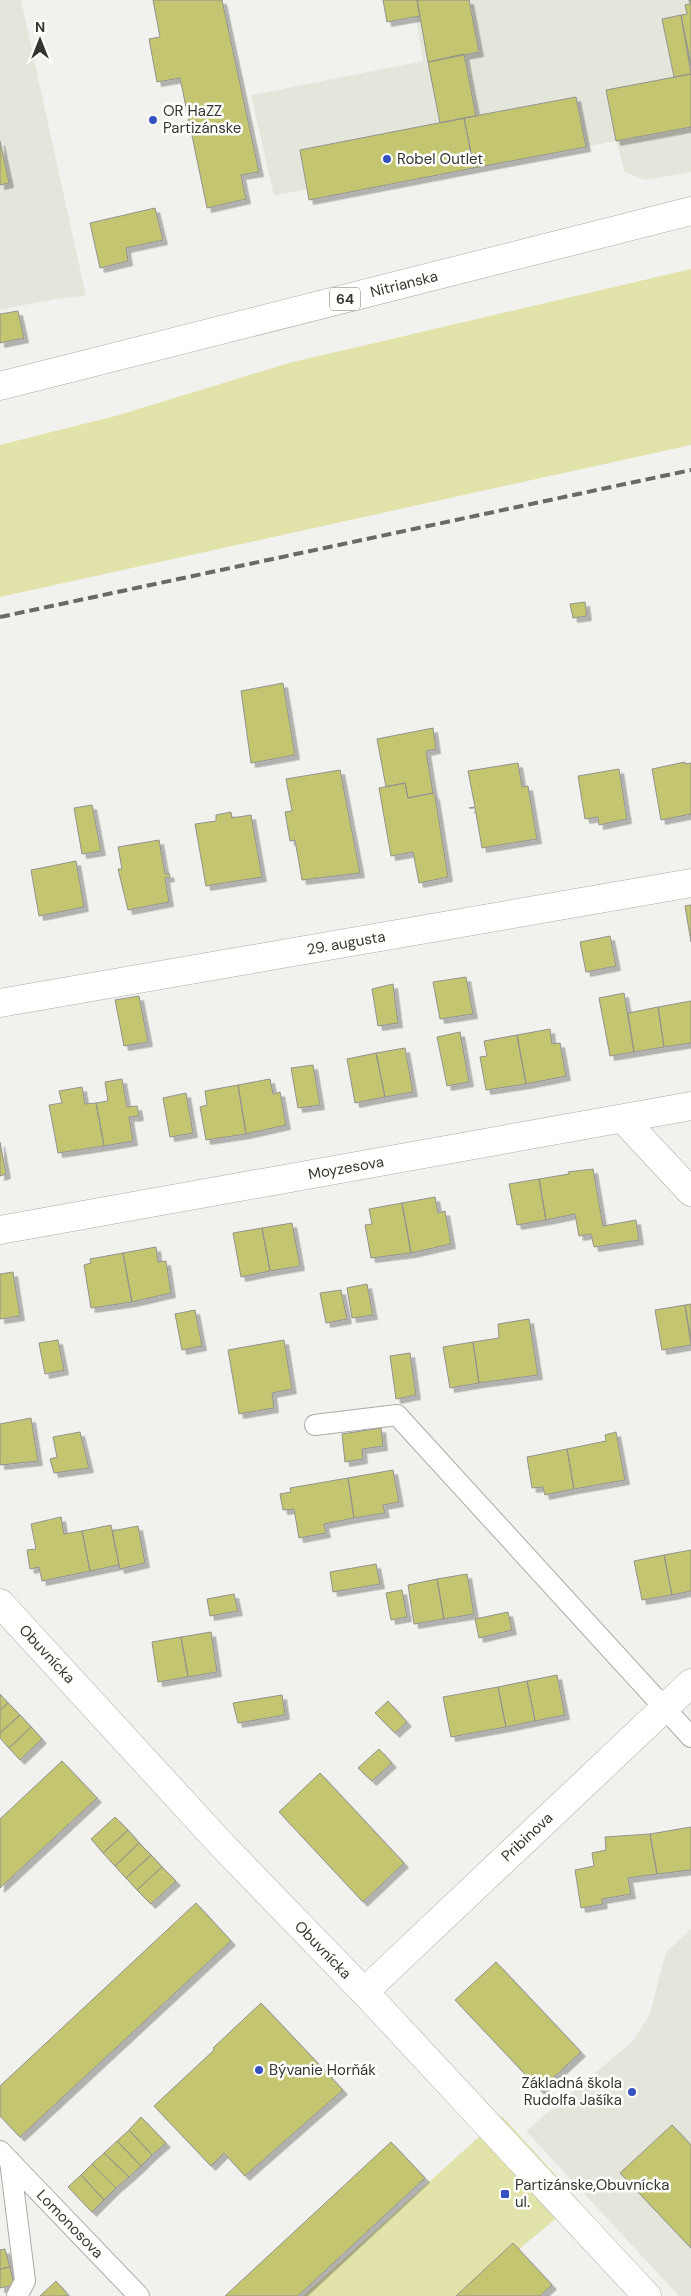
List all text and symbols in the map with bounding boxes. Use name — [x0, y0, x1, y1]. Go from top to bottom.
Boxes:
north arrow — [15, 15, 65, 65]
text: N — [35, 18, 45, 36]
place label: OR HaZZ Partizánske — [163, 101, 241, 138]
marker: OR HaZZ Partizánske — [147, 114, 159, 126]
place label: Robel Outlet — [397, 149, 483, 169]
marker: Robel Outlet — [381, 153, 393, 165]
street label: Nitrianska — [368, 266, 440, 302]
road number: 64 — [330, 288, 360, 310]
street label: 29. augusta — [305, 926, 387, 960]
street label: Moyzesova — [307, 1152, 385, 1184]
street label: Obuvnícka — [15, 1620, 79, 1688]
street label: Pribinova — [497, 1808, 557, 1866]
street label: Obuvnícka — [290, 1917, 356, 1983]
place label: Bývanie Horňák — [269, 2060, 376, 2080]
marker: Bývanie Horňák — [253, 2064, 265, 2076]
place label: Základná škola Rudolfa Jašíka — [522, 2073, 622, 2110]
marker: Základná škola Rudolfa Jašíka — [626, 2086, 638, 2098]
place label: Partizánske,Obuvnícka ul. — [515, 2175, 669, 2212]
street label: Lomonosova — [32, 2185, 108, 2263]
marker: Partizánske,Obuvnícka ul. — [499, 2188, 511, 2200]

